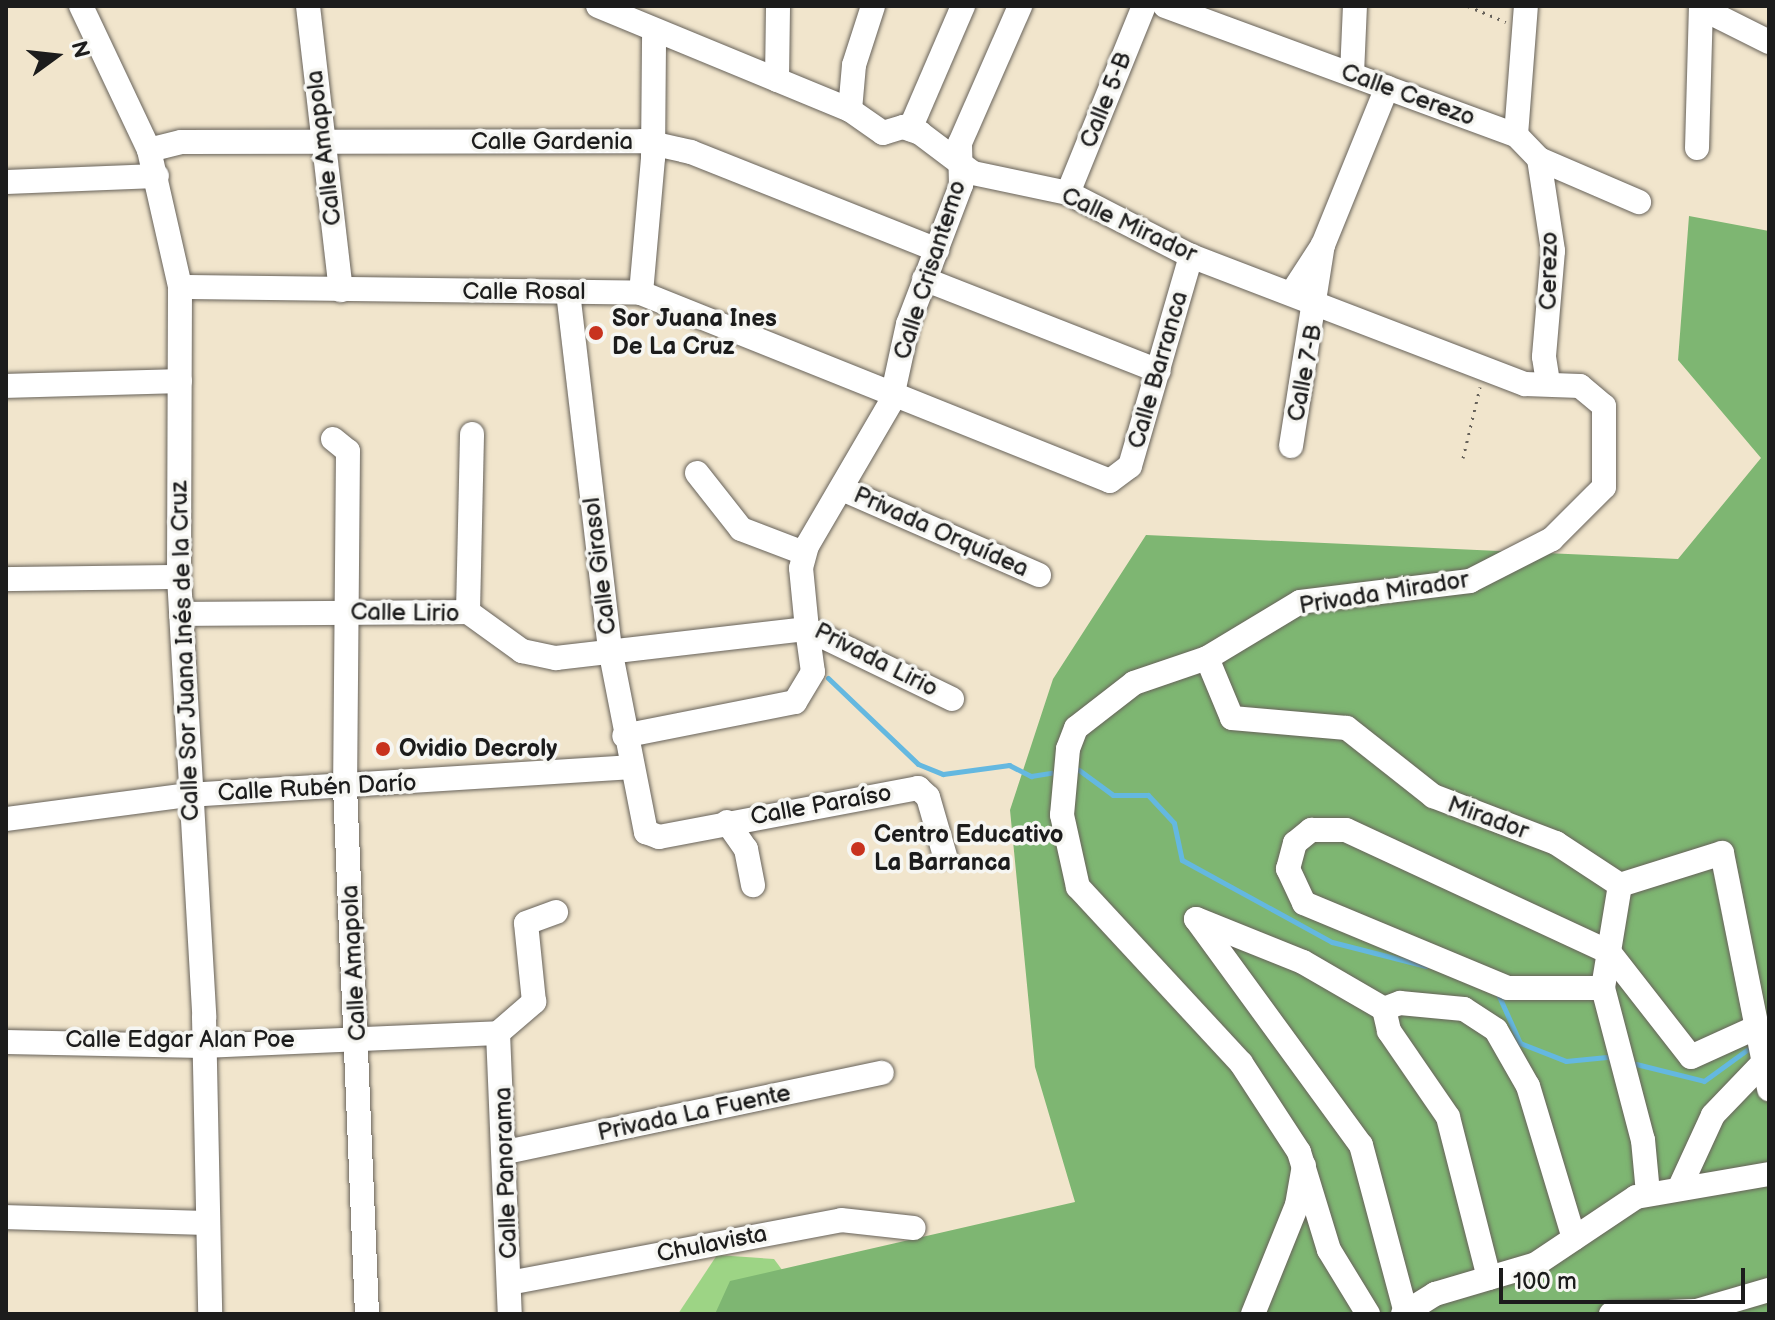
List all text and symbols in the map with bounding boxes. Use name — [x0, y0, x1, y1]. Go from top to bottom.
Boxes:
north arrow — [16, 16, 96, 96]
text: N — [64, 38, 95, 61]
street label: Calle 5-B — [1074, 48, 1138, 152]
street label: Calle Cerezo — [1337, 57, 1479, 133]
street label: Calle Amapola — [300, 69, 348, 227]
street label: Calle Gardenia — [471, 128, 633, 156]
street label: Calle Crisantemo — [887, 177, 973, 363]
street label: Calle Mirador — [1057, 181, 1201, 269]
street label: Cerezo — [1534, 231, 1564, 311]
street label: Calle Rosal — [462, 278, 586, 306]
street label: Calle Barranca — [1122, 288, 1194, 452]
place label: Sor Juana Ines De La Cruz — [612, 305, 777, 361]
street label: Calle 7-B — [1281, 322, 1329, 424]
marker: Sor Juana Ines De La Cruz — [587, 324, 605, 342]
street label: Calle Sor Juana Inés de la Cruz — [165, 479, 205, 823]
street label: Privada Orquídea — [849, 481, 1033, 583]
street label: Calle Girasol — [577, 496, 623, 636]
street label: Privada Mirador — [1297, 565, 1471, 621]
street label: Calle Lirio — [350, 598, 460, 628]
street label: Privada Lirio — [810, 617, 942, 703]
place label: Ovidio Decroly — [399, 735, 557, 763]
marker: Ovidio Decroly — [374, 740, 392, 758]
street label: Calle Rubén Darío — [217, 768, 417, 808]
street label: Calle Paraíso — [748, 778, 894, 832]
street label: Mirador — [1444, 790, 1532, 846]
place label: Centro Educativo La Barranca — [874, 821, 1063, 877]
marker: Centro Educativo La Barranca — [849, 840, 867, 858]
street label: Calle Amapola — [336, 884, 372, 1042]
street label: Calle Edgar Alan Poe — [65, 1026, 295, 1054]
street label: Privada La Fuente — [595, 1078, 793, 1148]
street label: Calle Panorama — [489, 1087, 523, 1259]
street label: Chulavista — [654, 1219, 770, 1269]
scale bar — [1503, 1252, 1749, 1302]
text: 100 m — [1513, 1267, 1577, 1296]

